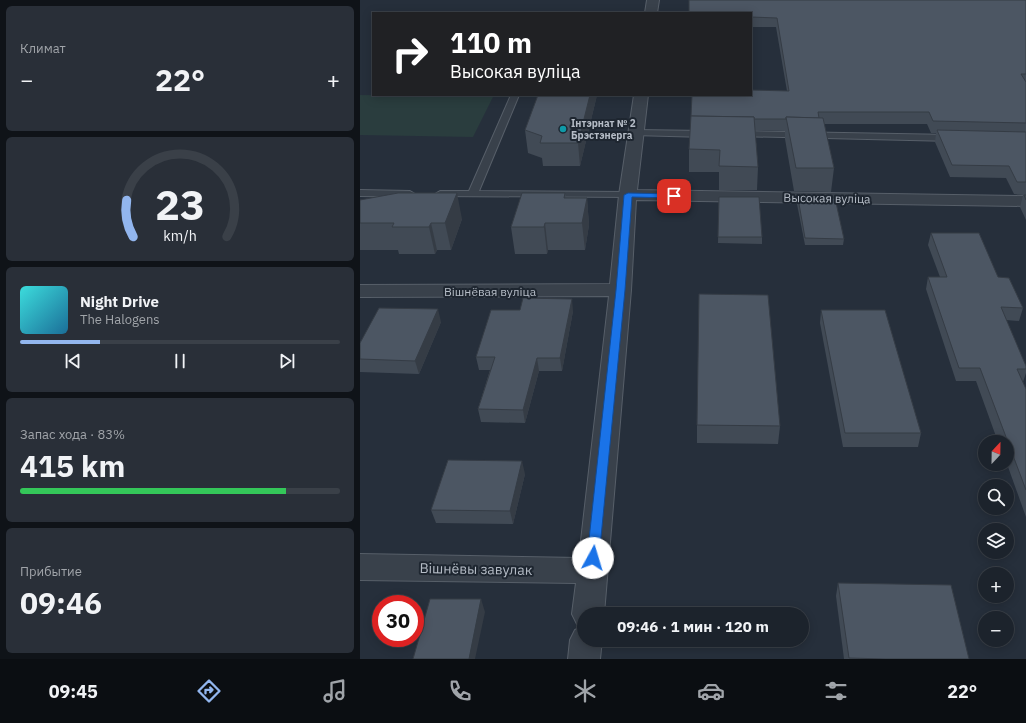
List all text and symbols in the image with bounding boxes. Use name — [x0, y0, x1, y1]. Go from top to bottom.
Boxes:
text: 110 m — [450, 24, 532, 61]
icon: right — [384, 28, 436, 80]
text: Климат — [20, 40, 66, 57]
text: 22° — [155, 60, 205, 99]
text: Высокая вуліца — [450, 60, 581, 83]
text: − — [20, 65, 33, 94]
text: + — [327, 65, 340, 94]
place label: Інтэрнат № 2 Брэстэнерга — [571, 117, 636, 142]
marker: Інтэрнат № 2 Брэстэнерга — [558, 124, 568, 134]
text: 23 — [155, 177, 205, 231]
pin — [657, 179, 691, 213]
icon: arrive — [663, 185, 685, 207]
street label: Высокая вуліца — [783, 190, 871, 206]
text: km/h — [163, 225, 197, 244]
street label: Вішнёвая вуліца — [444, 284, 537, 299]
text: Night Drive — [80, 292, 159, 311]
text: The Halogens — [80, 311, 160, 328]
icon: previous — [62, 350, 84, 372]
icon: pause — [169, 350, 191, 372]
icon: next — [276, 350, 298, 372]
text: Запас хода · 83% — [20, 426, 125, 443]
north arrow — [978, 435, 1014, 471]
map controls — [978, 435, 1014, 647]
text: 415 km — [20, 446, 125, 485]
button: search — [978, 479, 1014, 515]
button: layers — [978, 523, 1014, 559]
position arrow — [572, 537, 614, 579]
street label: Вішнёвы завулак — [419, 559, 533, 579]
text: Прибытие — [20, 563, 82, 580]
button: + — [978, 567, 1014, 603]
text: 09:46 — [20, 583, 102, 622]
speed limit sign: 30 — [372, 595, 424, 647]
button: − — [978, 611, 1014, 647]
text: 09:46 · 1 мин · 120 m — [617, 617, 769, 636]
icon: directions — [195, 677, 223, 705]
icon: music — [321, 677, 349, 705]
icon: phone — [446, 677, 474, 705]
icon: climate — [571, 677, 599, 705]
icon: car — [697, 677, 725, 705]
icon: filters — [822, 677, 850, 705]
text: 09:45 — [49, 680, 98, 703]
text: 22° — [947, 680, 977, 703]

